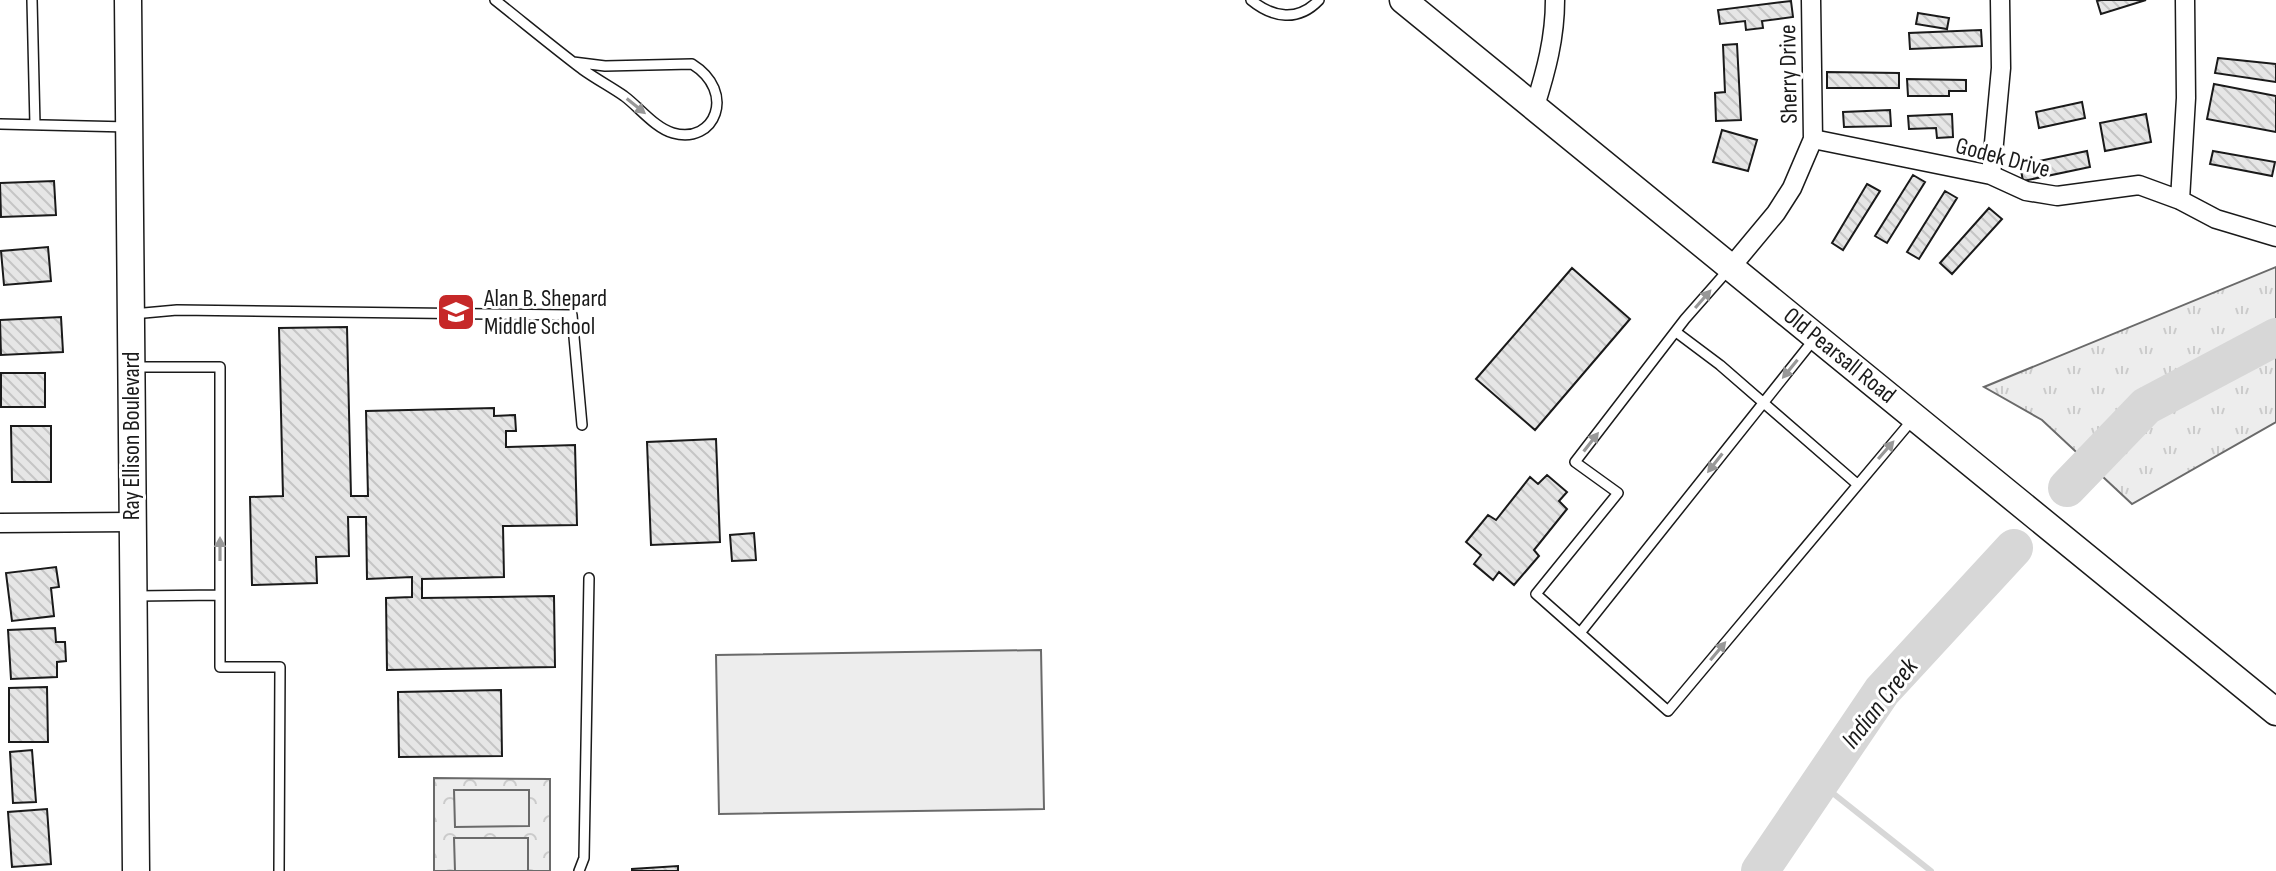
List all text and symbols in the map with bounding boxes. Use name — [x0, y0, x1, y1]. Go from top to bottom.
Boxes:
street label: Sherry Drive — [1773, 24, 1804, 124]
one-way arrow — [626, 97, 646, 114]
street label: Godek Drive — [1952, 131, 2053, 184]
place label: Alan B. Shepard Middle School — [483, 284, 607, 341]
one-way arrow — [1694, 289, 1711, 309]
school or university icon: Alan B. Shepard Middle School — [435, 291, 477, 333]
street label: Old Pearsall Road — [1778, 301, 1902, 410]
street label: Ray Ellison Boulevard — [117, 352, 146, 520]
one-way arrow — [1782, 359, 1799, 379]
one-way arrow — [1583, 431, 1599, 452]
one-way arrow — [1877, 440, 1894, 460]
one-way arrow — [1707, 453, 1723, 473]
one-way arrow — [214, 536, 226, 561]
one-way arrow — [1709, 641, 1726, 661]
water label: Indian Creek — [1835, 652, 1926, 755]

